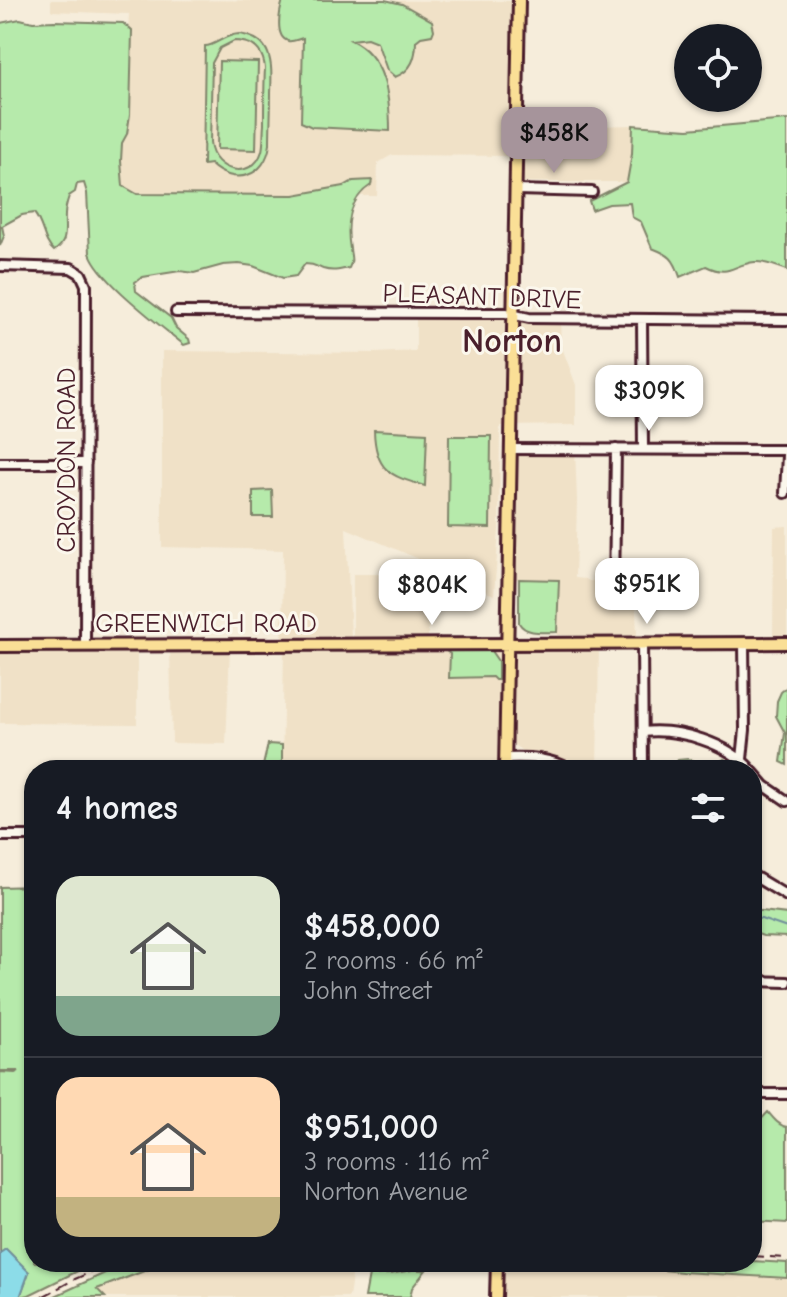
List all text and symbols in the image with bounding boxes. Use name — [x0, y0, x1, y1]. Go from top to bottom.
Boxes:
map controls — [674, 24, 762, 112]
button: locate — [674, 24, 762, 112]
pin: $458K — [498, 107, 610, 175]
text: $458K — [519, 118, 589, 148]
street label: PLEASANT DRIVE — [382, 279, 582, 315]
district label: Norton — [462, 321, 562, 361]
pin: $309K — [593, 365, 705, 433]
street label: CROYDON ROAD — [52, 367, 82, 553]
text: $309K — [613, 376, 685, 406]
pin: $951K — [591, 558, 703, 626]
pin: $804K — [376, 559, 488, 627]
text: $951K — [613, 569, 681, 599]
text: $804K — [397, 570, 467, 600]
street label: GREENWICH ROAD — [95, 609, 317, 639]
icon: filters — [686, 786, 730, 830]
text: 4 homes — [56, 788, 178, 828]
text: $458,000 — [304, 906, 441, 946]
icon: home — [120, 908, 216, 1004]
text: 2 rooms · 66 m² — [304, 946, 483, 976]
text: John Street — [304, 976, 432, 1006]
text: $951,000 — [304, 1107, 439, 1147]
icon: home — [120, 1109, 216, 1205]
text: 3 rooms · 116 m² — [304, 1147, 489, 1177]
text: Norton Avenue — [304, 1177, 468, 1207]

